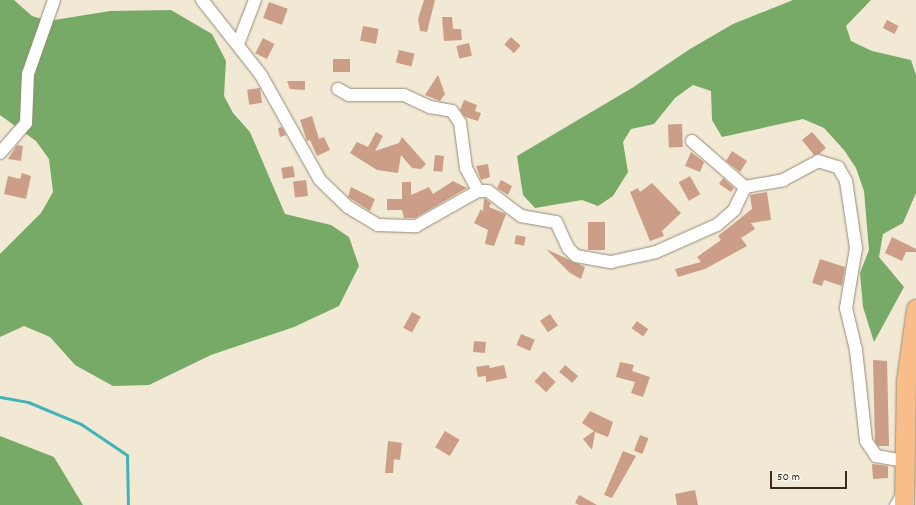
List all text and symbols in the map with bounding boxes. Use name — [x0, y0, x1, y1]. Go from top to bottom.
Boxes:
scale bar — [772, 463, 849, 489]
text: 50 m — [777, 469, 800, 486]

